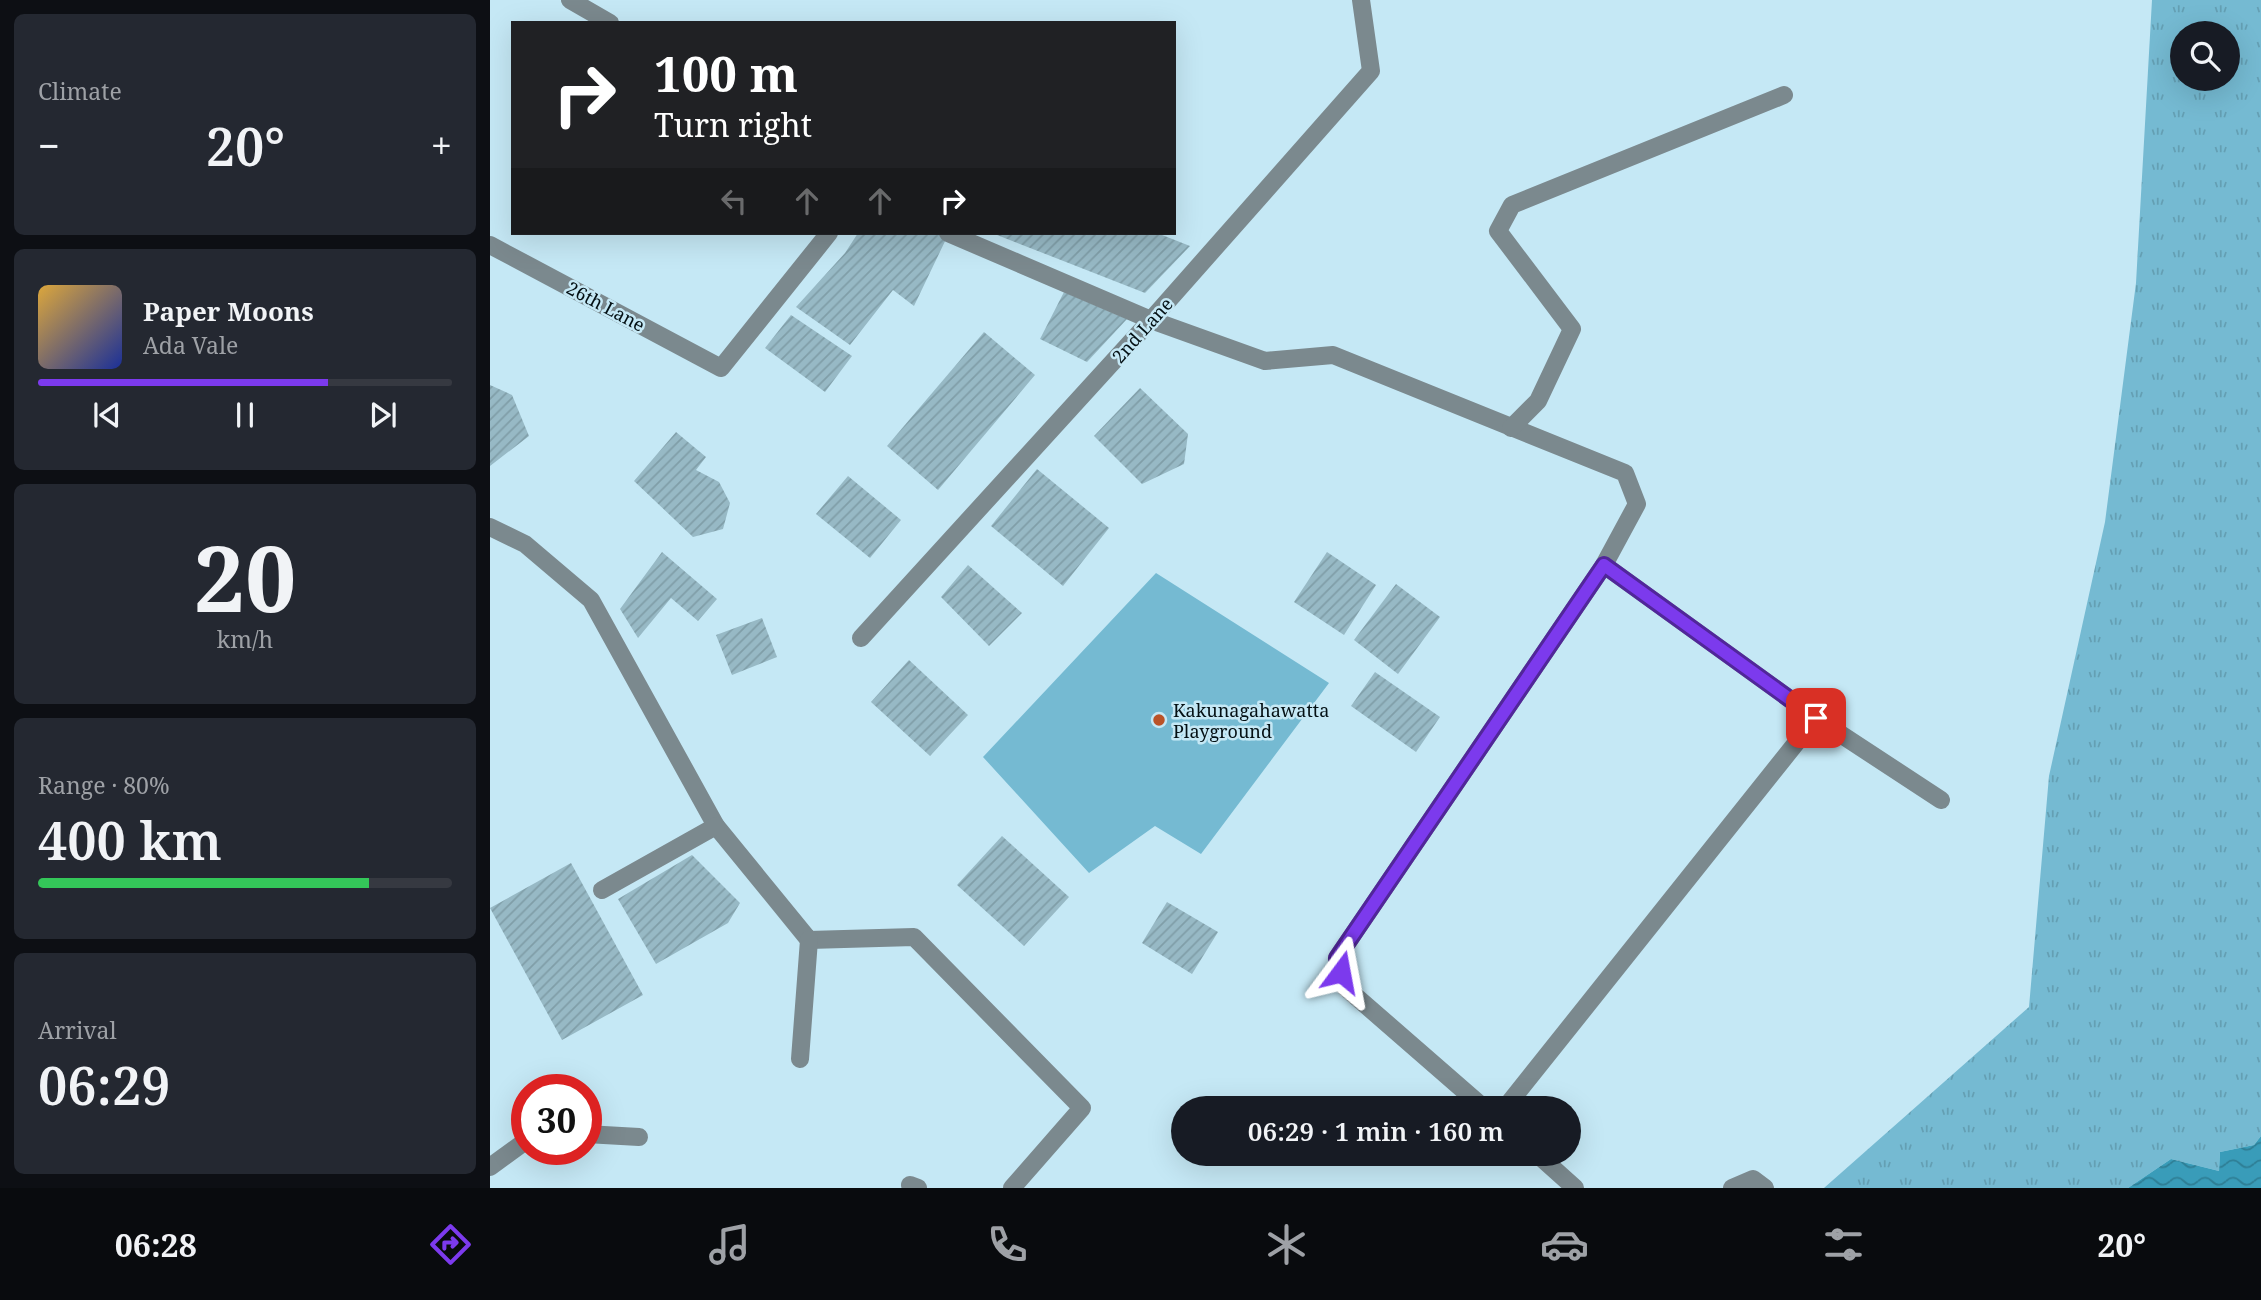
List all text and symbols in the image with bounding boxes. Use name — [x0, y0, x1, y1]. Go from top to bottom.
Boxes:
map controls — [2170, 21, 2240, 91]
button: search — [2170, 21, 2240, 91]
text: 100 m — [654, 40, 798, 106]
icon: right — [539, 49, 630, 140]
text: Climate — [38, 75, 122, 107]
text: Turn right — [654, 103, 812, 146]
text: 20° — [206, 110, 285, 181]
text: − — [38, 119, 60, 171]
text: + — [431, 119, 452, 171]
icon: left — [715, 182, 753, 220]
icon: ahead — [788, 182, 826, 220]
icon: ahead — [861, 182, 899, 220]
icon: right — [934, 182, 972, 220]
street label: 26th Lane — [563, 275, 649, 337]
street label: 2nd Lane — [1106, 292, 1178, 368]
text: Paper Moons — [143, 293, 314, 329]
text: Ada Vale — [143, 329, 238, 361]
icon: previous — [88, 396, 126, 434]
icon: pause — [226, 396, 264, 434]
icon: next — [364, 396, 402, 434]
text: 20 — [194, 515, 296, 639]
text: km/h — [217, 623, 273, 655]
pin — [1786, 688, 1846, 748]
place label: Kakunagahawatta Playground — [1173, 698, 1329, 743]
icon: arrive — [1797, 699, 1835, 737]
marker: Kakunagahawatta Playground — [1151, 712, 1167, 728]
text: Range · 80% — [38, 769, 170, 801]
text: 400 km — [38, 804, 222, 875]
position arrow — [1304, 935, 1378, 1009]
text: Arrival — [38, 1014, 117, 1046]
text: 06:29 — [38, 1049, 171, 1120]
speed limit sign: 30 — [511, 1074, 602, 1165]
text: 06:29 · 1 min · 160 m — [1248, 1113, 1504, 1149]
icon: directions — [426, 1220, 475, 1269]
icon: music — [705, 1220, 754, 1269]
icon: phone — [983, 1220, 1032, 1269]
icon: climate — [1262, 1220, 1311, 1269]
icon: car — [1540, 1220, 1589, 1269]
icon: filters — [1819, 1220, 1868, 1269]
text: 06:28 — [115, 1223, 197, 1266]
text: 20° — [2097, 1223, 2146, 1266]

